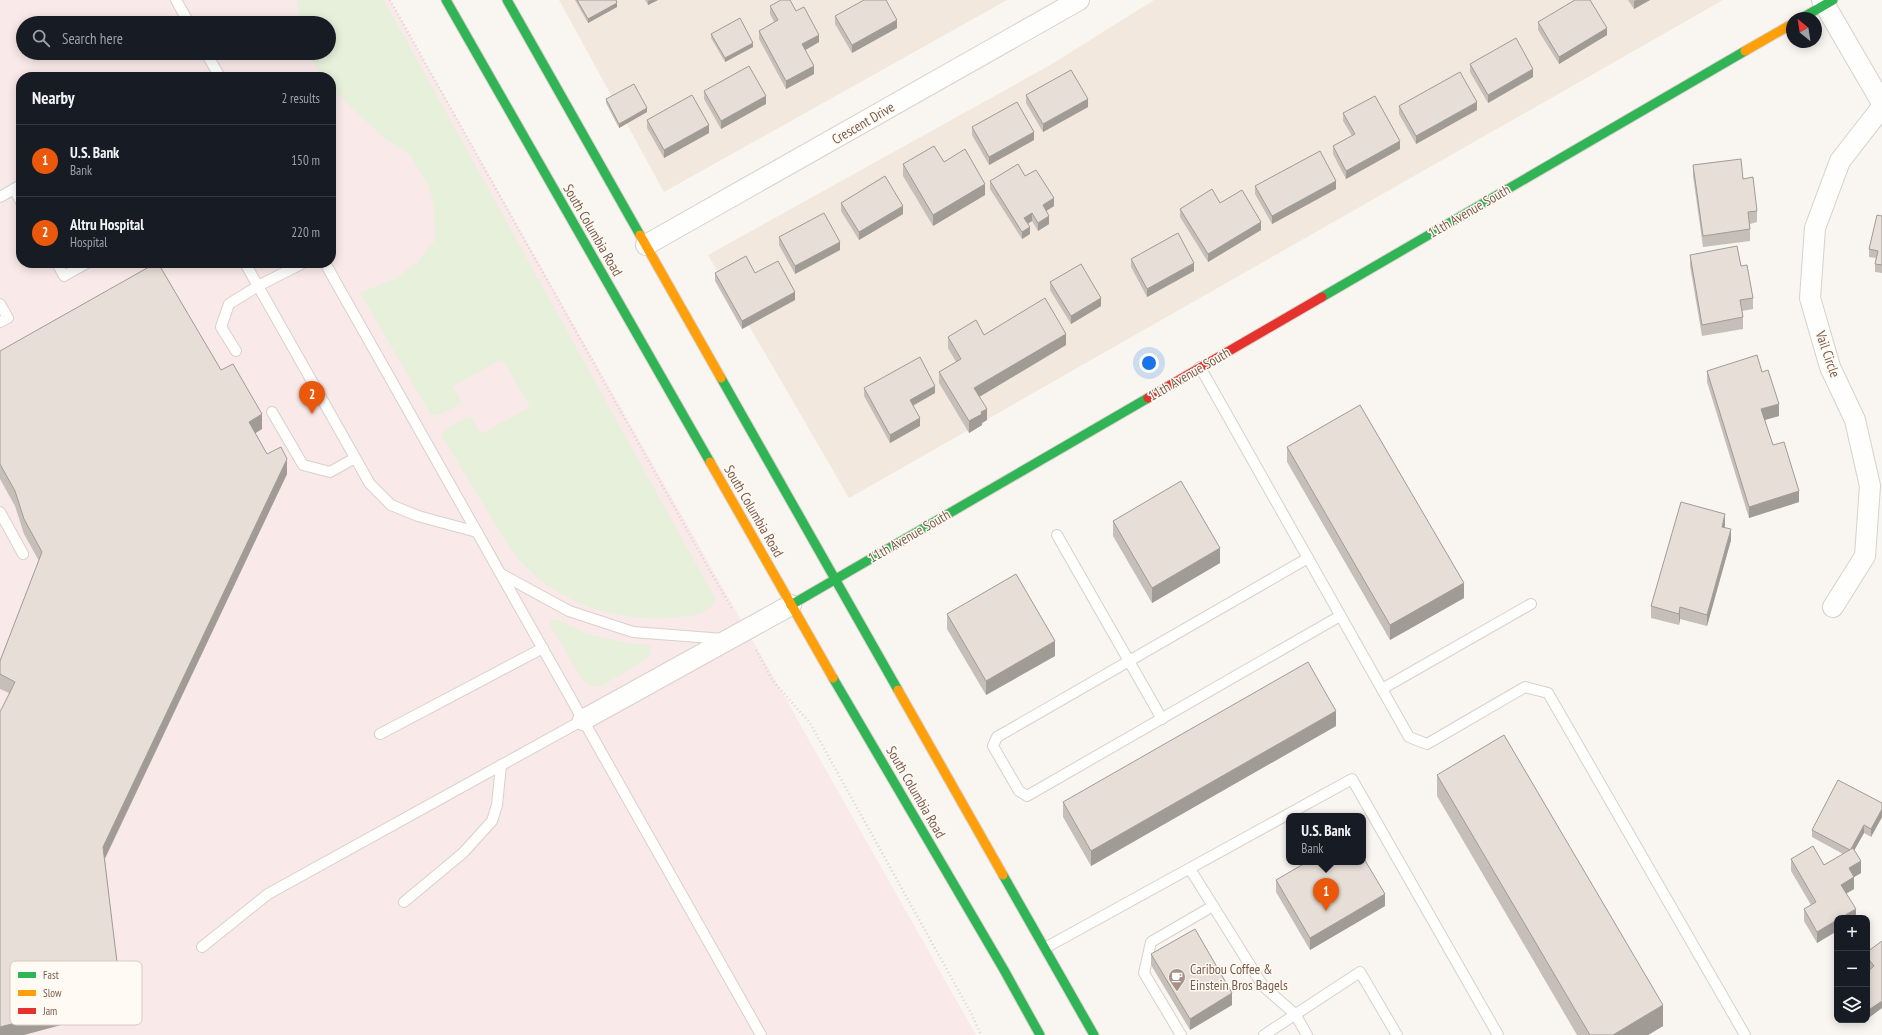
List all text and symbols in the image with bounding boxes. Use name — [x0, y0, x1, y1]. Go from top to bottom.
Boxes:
north arrow — [1786, 12, 1822, 48]
search box — [16, 16, 336, 60]
icon: search — [30, 27, 52, 49]
text: Search here — [62, 29, 123, 48]
text: Nearby — [32, 87, 75, 109]
text: 2 results — [281, 90, 320, 107]
street label: Crescent Drive — [828, 98, 898, 148]
text: U.S. Bank — [70, 143, 119, 162]
text: 1 — [42, 152, 48, 169]
text: 150 m — [291, 152, 320, 169]
text: Bank — [70, 162, 92, 179]
street label: 11th Avenue South — [1425, 180, 1513, 242]
street label: South Columbia Road — [559, 181, 627, 279]
text: Altru Hospital — [70, 215, 144, 234]
text: 2 — [42, 224, 48, 241]
text: 220 m — [291, 224, 320, 241]
text: Hospital — [70, 234, 107, 251]
street label: Vail Circle — [1811, 327, 1844, 380]
street label: 11th Avenue South — [1145, 343, 1233, 405]
your location — [1139, 353, 1159, 373]
pin: 2 — [299, 381, 325, 414]
street label: South Columbia Road — [720, 462, 788, 560]
street label: 11th Avenue South — [865, 505, 953, 567]
street label: South Columbia Road — [882, 743, 950, 841]
popup — [1286, 813, 1366, 865]
text: U.S. Bank — [1301, 821, 1351, 840]
text: Bank — [1301, 840, 1323, 857]
pin: 1 — [1313, 878, 1339, 911]
map controls — [1834, 915, 1870, 1023]
button: + — [1834, 915, 1870, 951]
button: − — [1834, 951, 1870, 987]
place label: Caribou Coffee & Einstein Bros Bagels — [1190, 960, 1288, 994]
legend — [10, 961, 142, 1025]
cafe icon: Caribou Coffee & Einstein Bros Bagels — [1167, 967, 1187, 992]
text: Fast — [43, 968, 59, 982]
text: Slow — [43, 986, 62, 1000]
button: layers — [1834, 987, 1870, 1023]
text: Jam — [42, 1004, 57, 1018]

